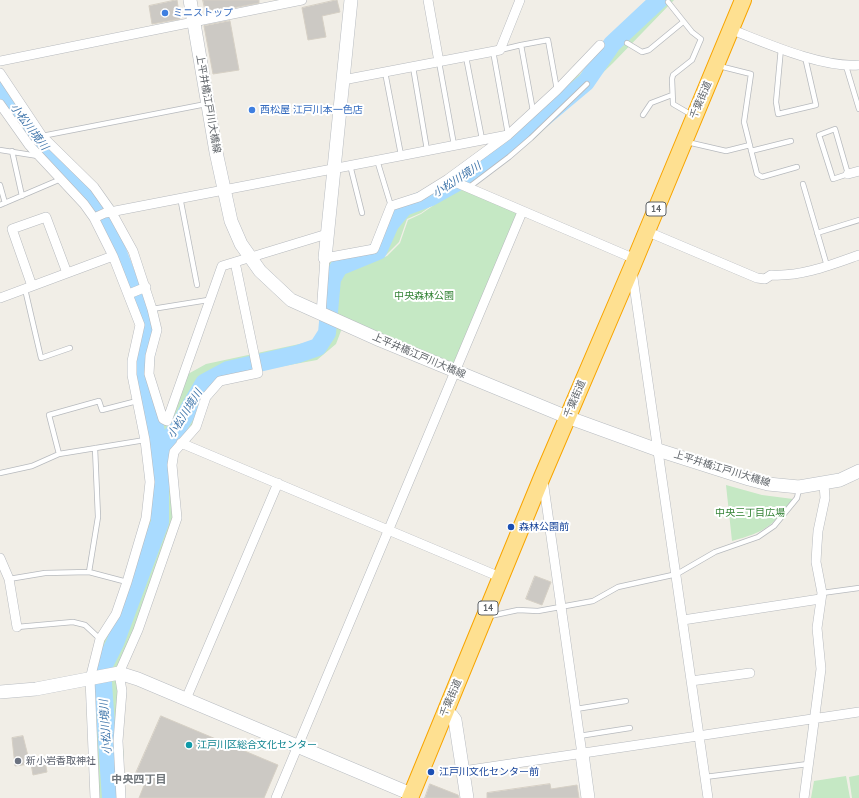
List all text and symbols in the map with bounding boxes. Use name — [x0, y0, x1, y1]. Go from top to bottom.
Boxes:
place label: ミニストップ — [173, 7, 233, 19]
marker: ミニストップ — [160, 8, 170, 18]
street label: 上平井橋江戸川大橋線 — [193, 54, 223, 154]
street label: 千葉街道 — [688, 79, 714, 121]
water label: 小松川境川 — [7, 101, 51, 153]
place label: 西松屋 江戸川本一色店 — [260, 104, 363, 116]
marker: 西松屋 江戸川本一色店 — [247, 105, 257, 115]
water label: 小松川境川 — [430, 159, 484, 201]
road number: 14 — [646, 202, 666, 216]
park label: 中央森林公園 — [394, 290, 454, 302]
street label: 上平井橋江戸川大橋線 — [371, 331, 467, 381]
street label: 千葉街道 — [562, 378, 588, 420]
water label: 小松川境川 — [165, 387, 205, 441]
street label: 上平井橋江戸川大橋線 — [672, 449, 772, 489]
park label: 中央三丁目広場 — [715, 507, 785, 519]
place label: 森林公園前 — [519, 521, 569, 533]
marker: 森林公園前 — [506, 522, 516, 532]
road number: 14 — [478, 601, 498, 615]
street label: 千葉街道 — [438, 677, 464, 719]
water label: 小松川境川 — [97, 699, 115, 755]
place label: 江戸川区総合文化センター — [197, 739, 317, 751]
marker: 江戸川区総合文化センター — [184, 740, 194, 750]
place label: 新小岩香取神社 — [26, 755, 96, 767]
marker: 新小岩香取神社 — [13, 756, 23, 766]
place label: 江戸川文化センター前 — [439, 766, 539, 778]
marker: 江戸川文化センター前 — [426, 767, 436, 777]
district label: 中央四丁目 — [112, 773, 166, 787]

